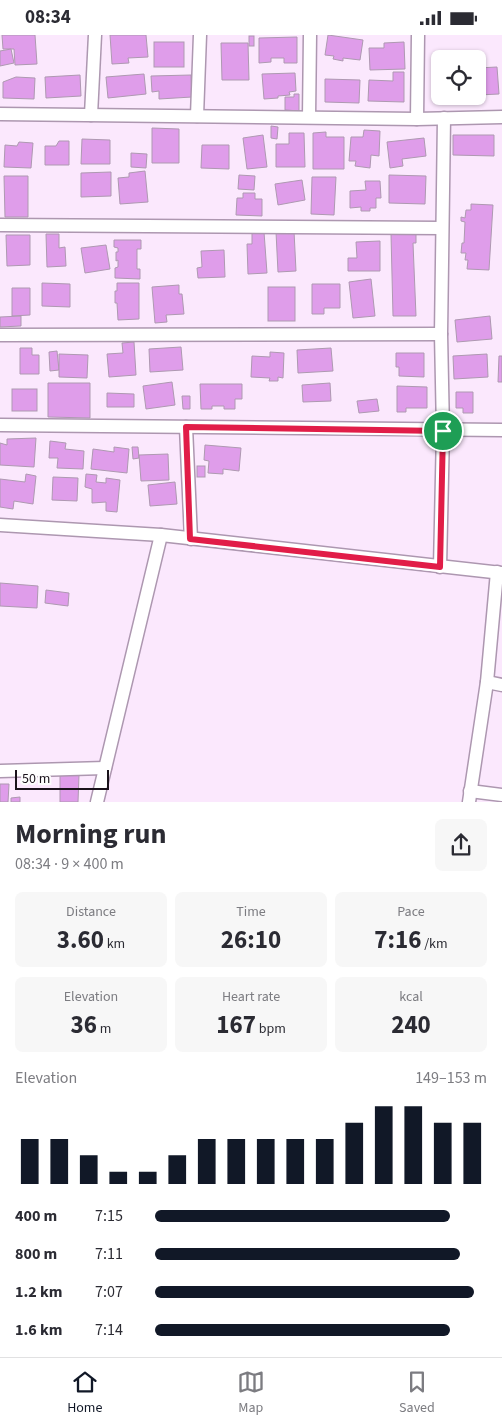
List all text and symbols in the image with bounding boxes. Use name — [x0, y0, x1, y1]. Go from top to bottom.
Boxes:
text: 08:34 — [25, 4, 71, 31]
map controls — [431, 50, 486, 105]
button: locate — [431, 50, 486, 105]
pin — [422, 410, 464, 452]
icon: arrive — [429, 417, 457, 445]
scale bar — [15, 767, 109, 790]
text: 50 m — [22, 769, 50, 789]
text: Morning run — [15, 814, 166, 854]
button: share — [435, 819, 487, 871]
text: 08:34 · 9 × 400 m — [15, 853, 124, 875]
text: Distance — [66, 902, 116, 922]
text: Time — [236, 902, 266, 922]
text: Pace — [397, 902, 425, 922]
text: 3.60 — [57, 922, 104, 958]
text: 26:10 — [221, 922, 281, 958]
text: 7:16 — [374, 922, 421, 958]
text: km — [104, 934, 125, 954]
text: /km — [421, 934, 448, 954]
text: Elevation — [64, 987, 118, 1007]
text: Heart rate — [222, 987, 280, 1007]
text: kcal — [399, 987, 423, 1007]
text: 36 — [71, 1007, 97, 1043]
text: 167 — [216, 1007, 256, 1043]
text: 240 — [391, 1007, 431, 1043]
text: m — [97, 1019, 111, 1039]
text: bpm — [256, 1019, 286, 1039]
text: Elevation — [15, 1067, 77, 1089]
text: 149–153 m — [415, 1067, 487, 1089]
text: 400 m — [15, 1205, 57, 1227]
text: 7:15 — [95, 1205, 123, 1227]
text: 800 m — [15, 1243, 57, 1265]
text: 7:11 — [95, 1243, 123, 1265]
text: 1.2 km — [15, 1281, 62, 1303]
text: 7:07 — [95, 1281, 123, 1303]
text: 1.6 km — [15, 1319, 62, 1341]
text: 7:14 — [95, 1319, 123, 1341]
tab: Home — [67, 1368, 102, 1418]
tab: Map — [237, 1368, 265, 1418]
tab: Saved — [399, 1368, 435, 1418]

